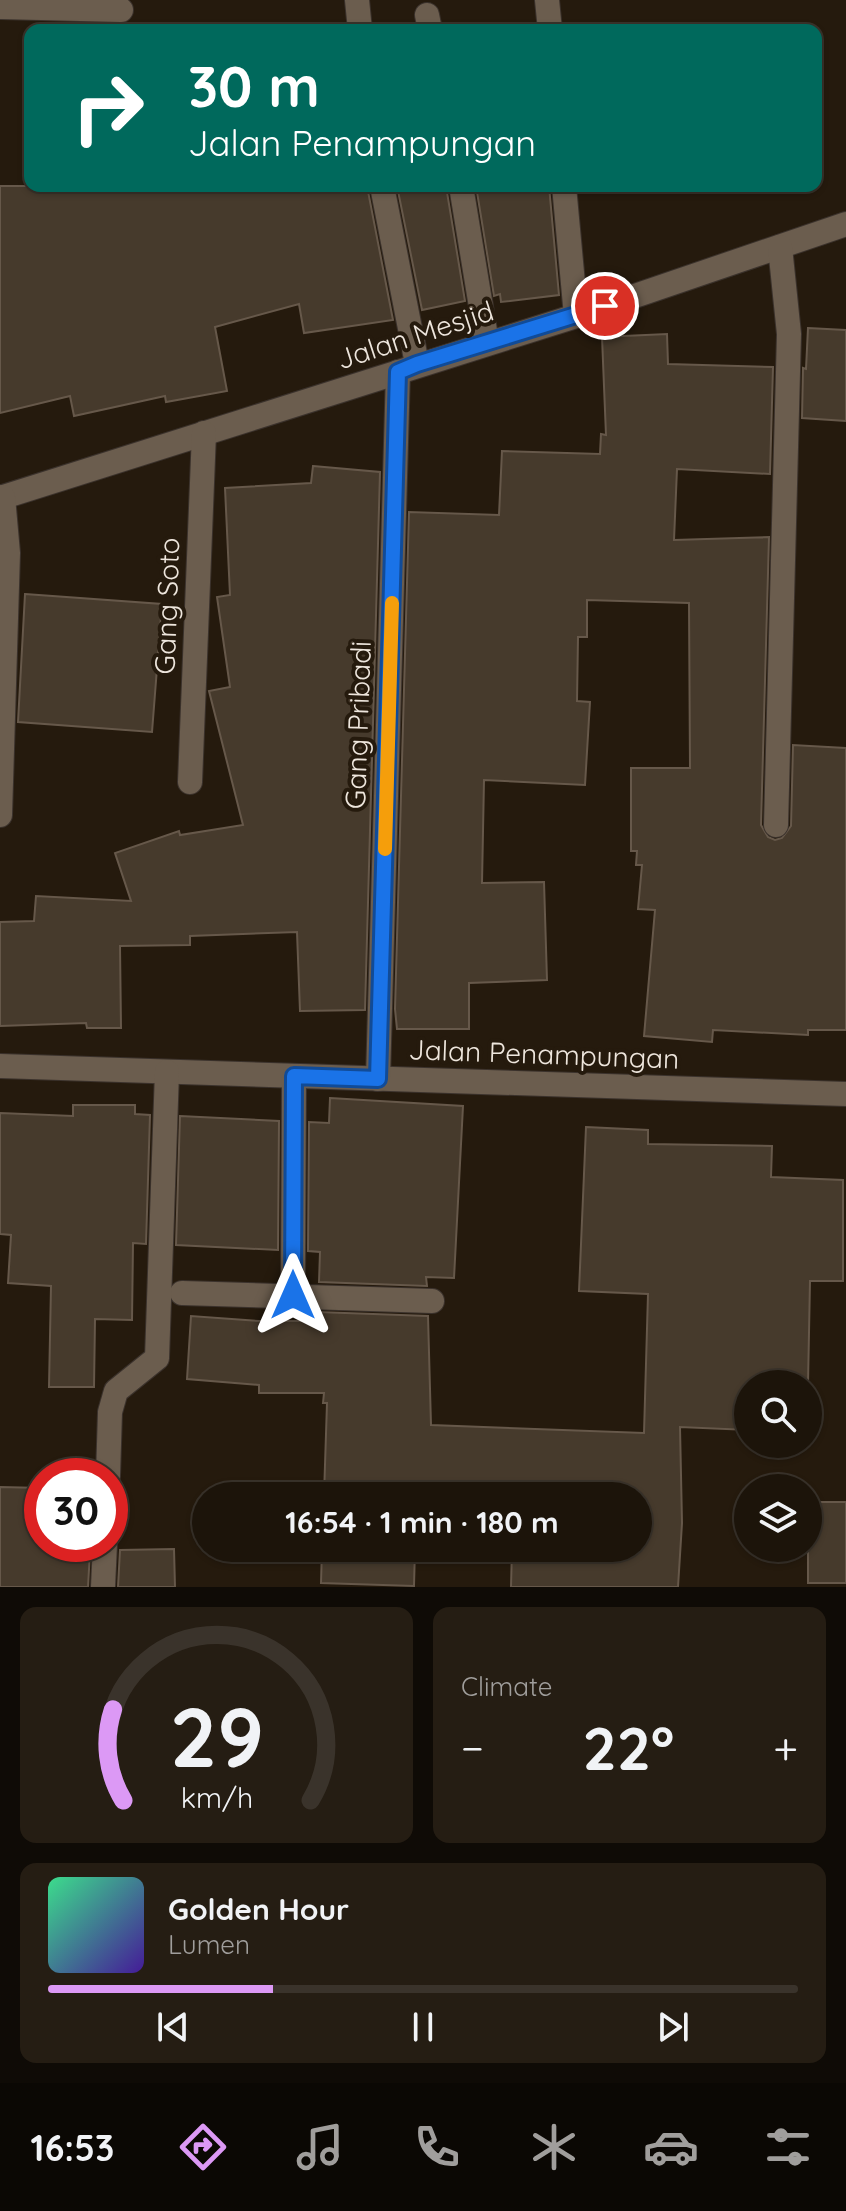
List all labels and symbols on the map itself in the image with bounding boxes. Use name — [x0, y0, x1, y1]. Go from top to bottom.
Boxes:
pin — [571, 272, 639, 340]
street label: Jalan Mesjid — [332, 293, 498, 376]
street label: Gang Soto — [147, 537, 186, 675]
street label: Gang Pribadi — [337, 640, 378, 810]
street label: Jalan Penampungan — [408, 1031, 680, 1076]
position arrow — [251, 1253, 335, 1337]
speed limit sign: 30 — [24, 1458, 128, 1562]

